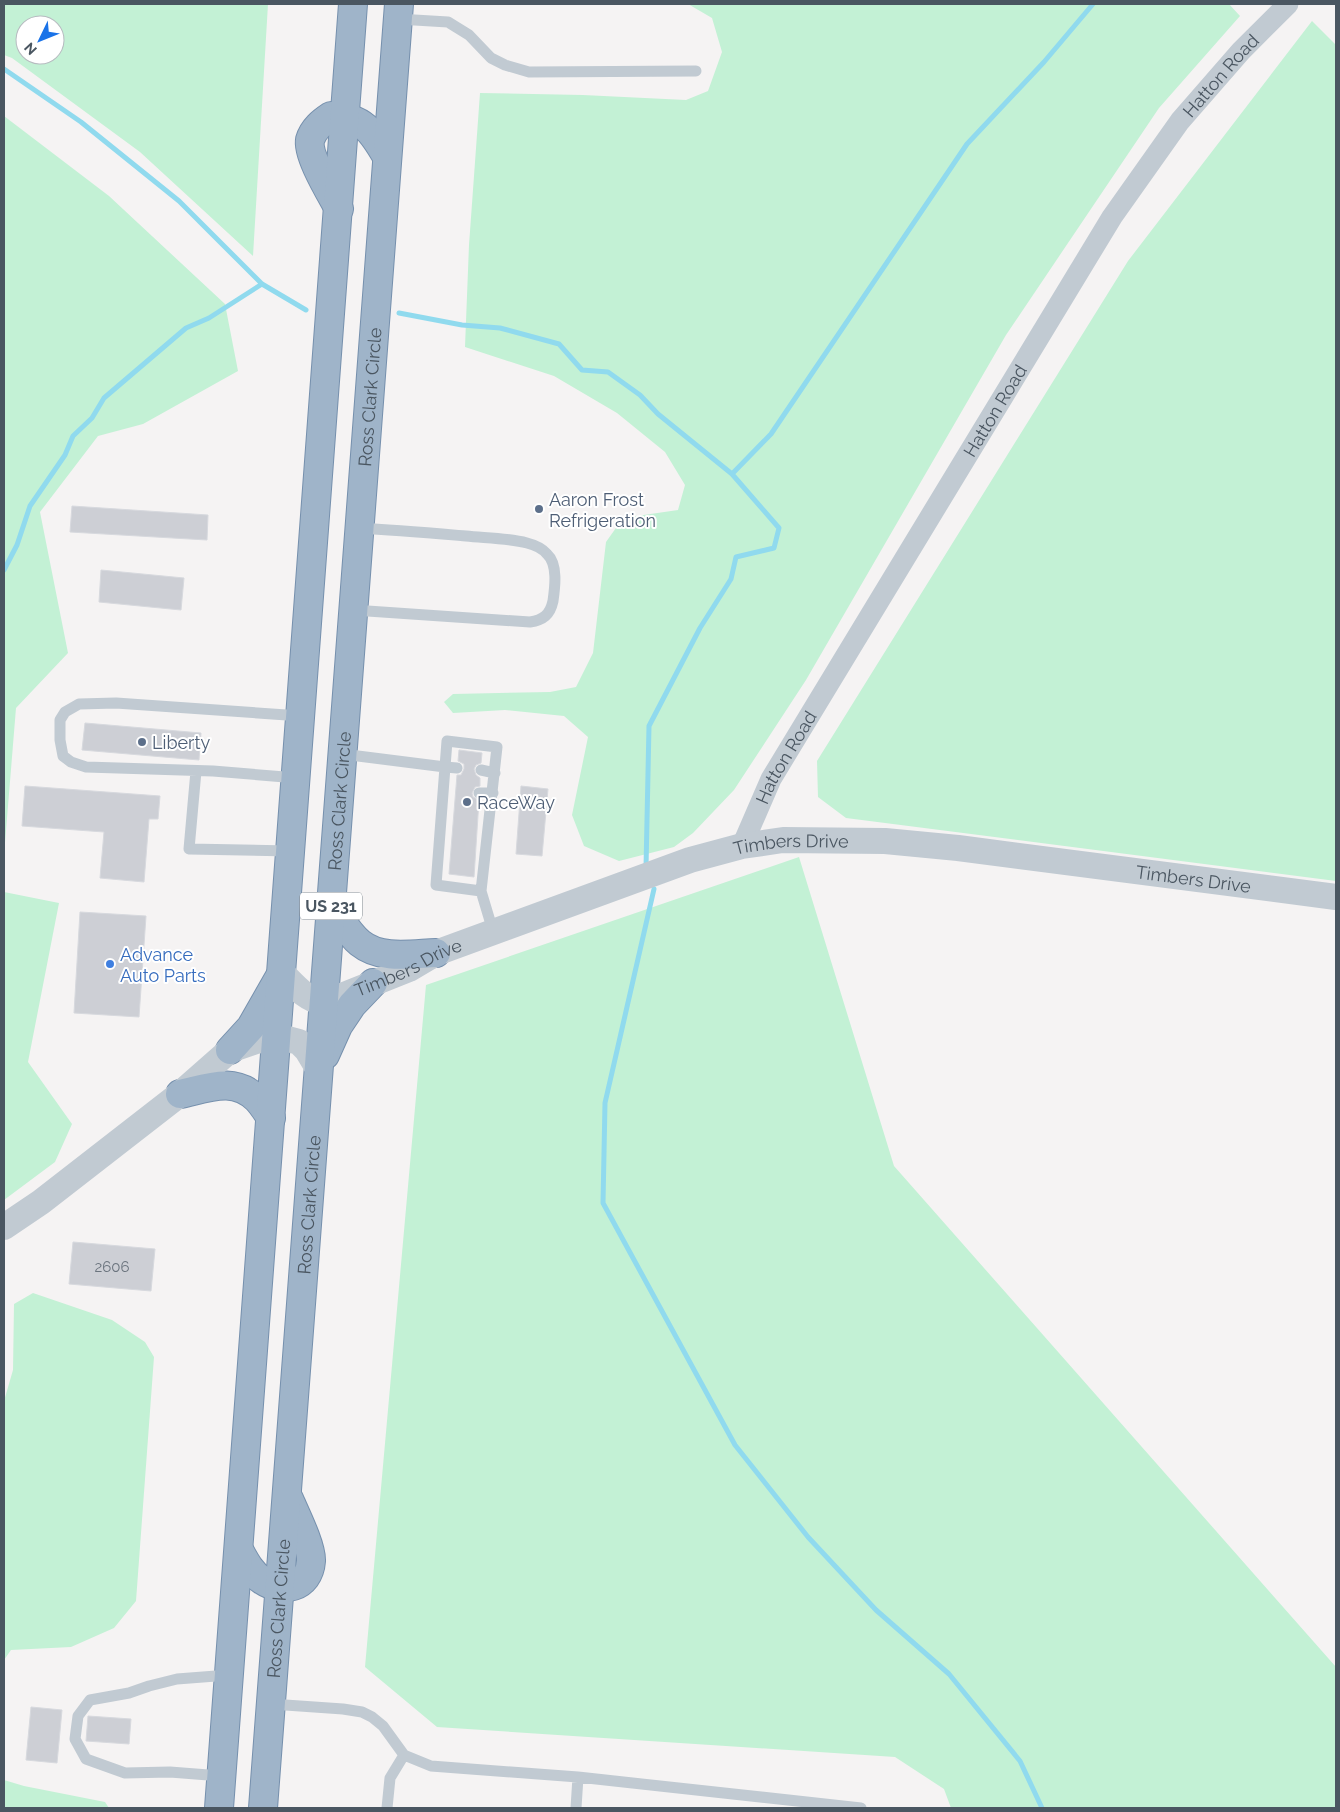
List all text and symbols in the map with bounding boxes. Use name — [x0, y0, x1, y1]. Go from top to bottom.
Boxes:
north arrow — [15, 15, 65, 65]
street label: Hatton Road — [1178, 29, 1263, 121]
text: N — [21, 40, 40, 58]
street label: Ross Clark Circle — [354, 326, 385, 467]
street label: Hatton Road — [959, 361, 1030, 460]
place label: Aaron Frost Refrigeration — [549, 489, 656, 531]
marker: Aaron Frost Refrigeration — [533, 503, 545, 515]
street label: Hatton Road — [751, 707, 820, 807]
street label: Ross Clark Circle — [323, 730, 355, 871]
place label: Liberty — [152, 732, 210, 753]
marker: Liberty — [136, 736, 148, 748]
place label: RaceWay — [477, 792, 555, 813]
marker: RaceWay — [461, 796, 473, 808]
street label: Timbers Drive — [731, 829, 849, 858]
street label: Timbers Drive — [1135, 861, 1253, 896]
road number: US 231 — [300, 892, 362, 919]
street label: Timbers Drive — [351, 934, 465, 1000]
place label: Advance Auto Parts — [120, 944, 206, 986]
marker: Advance Auto Parts — [104, 958, 116, 970]
street label: Ross Clark Circle — [293, 1134, 324, 1275]
house number: 2606 — [94, 1258, 130, 1276]
street label: Ross Clark Circle — [262, 1538, 294, 1679]

